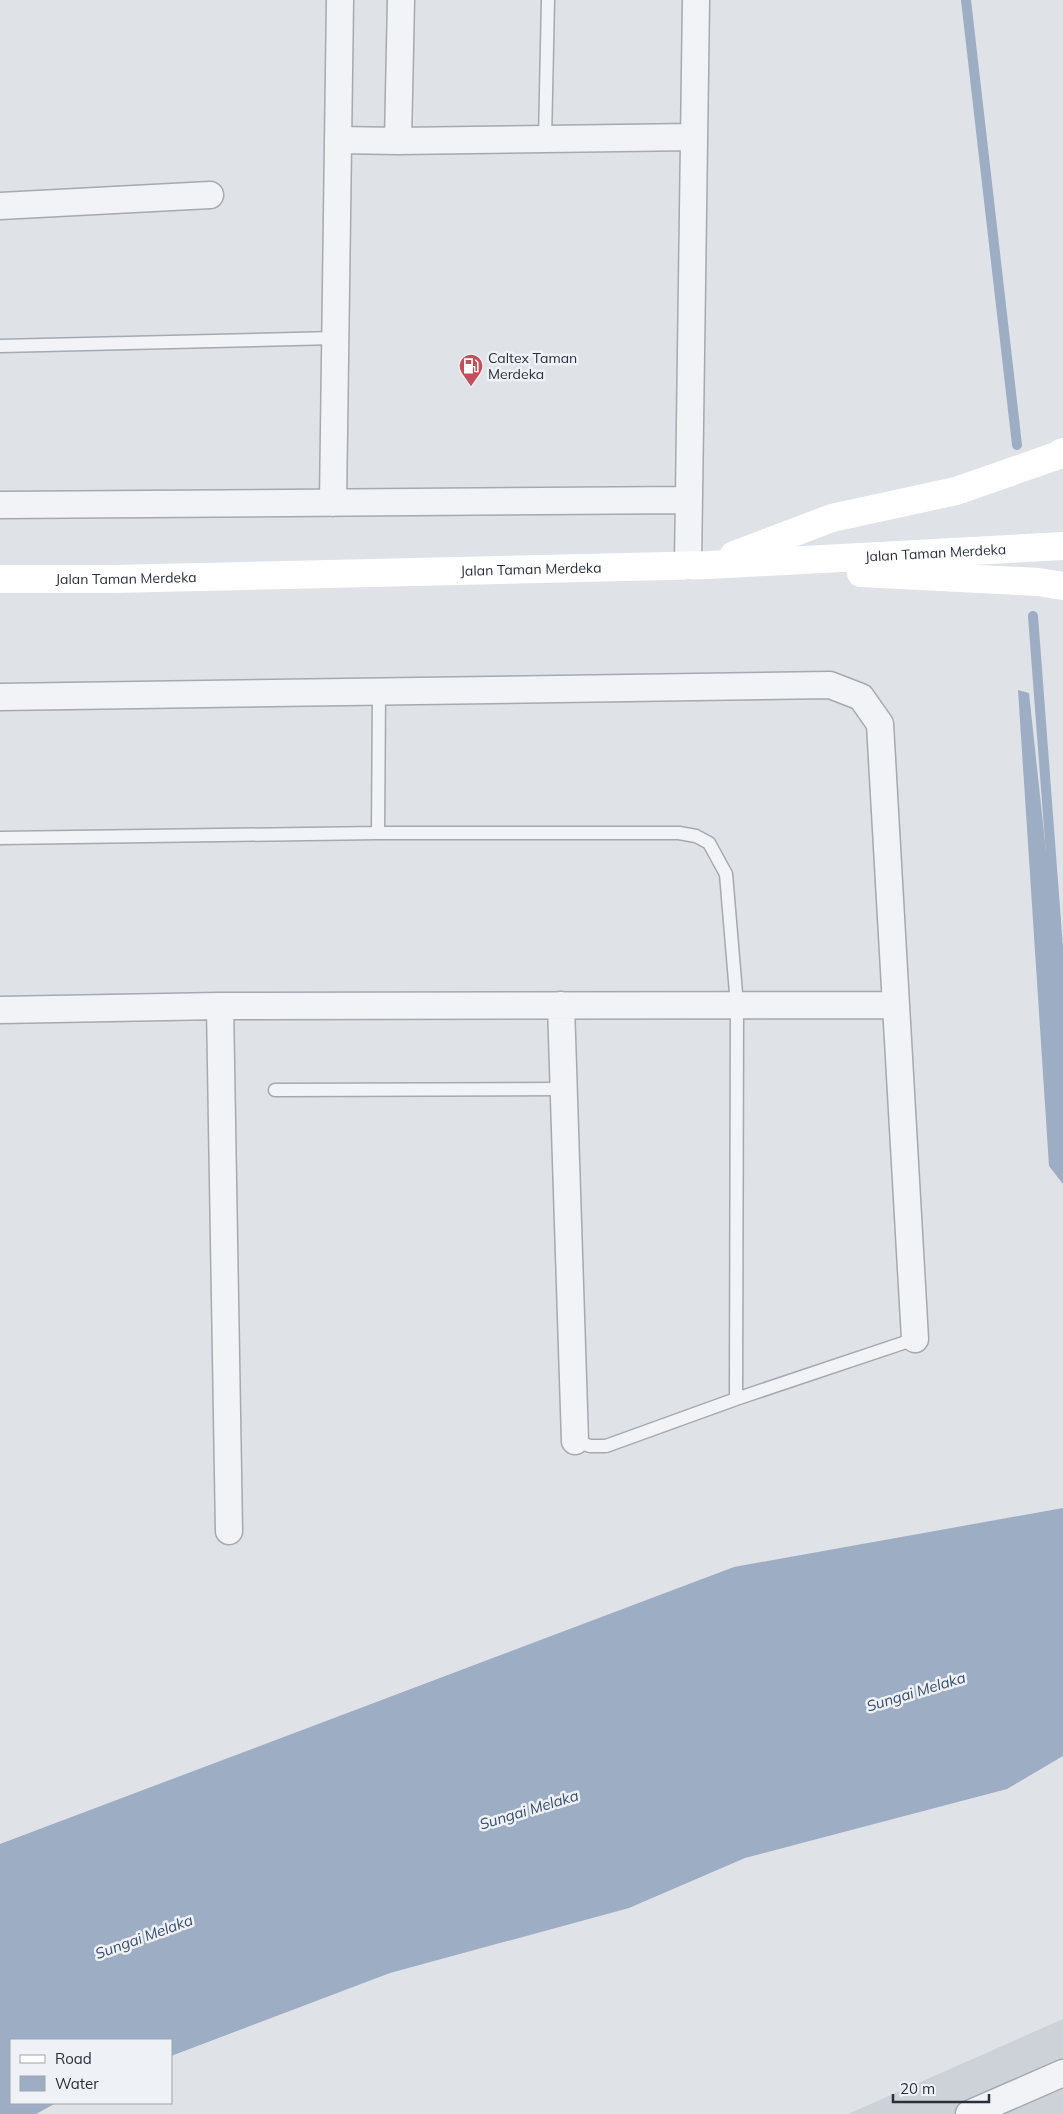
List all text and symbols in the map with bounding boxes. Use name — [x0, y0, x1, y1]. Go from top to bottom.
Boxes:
place label: Caltex Taman Merdeka — [488, 349, 577, 383]
fuel station icon: Caltex Taman Merdeka — [458, 353, 484, 387]
street label: Jalan Taman Merdeka — [865, 540, 1007, 566]
street label: Jalan Taman Merdeka — [460, 559, 602, 580]
street label: Jalan Taman Merdeka — [55, 568, 197, 588]
water label: Sungai Melaka — [864, 1667, 968, 1716]
water label: Sungai Melaka — [477, 1785, 581, 1834]
water label: Sungai Melaka — [92, 1910, 195, 1963]
legend — [10, 2039, 172, 2104]
text: Road — [55, 2049, 92, 2068]
scale bar — [893, 2072, 989, 2104]
text: Water — [55, 2074, 99, 2093]
text: 20 m — [900, 2079, 935, 2098]

